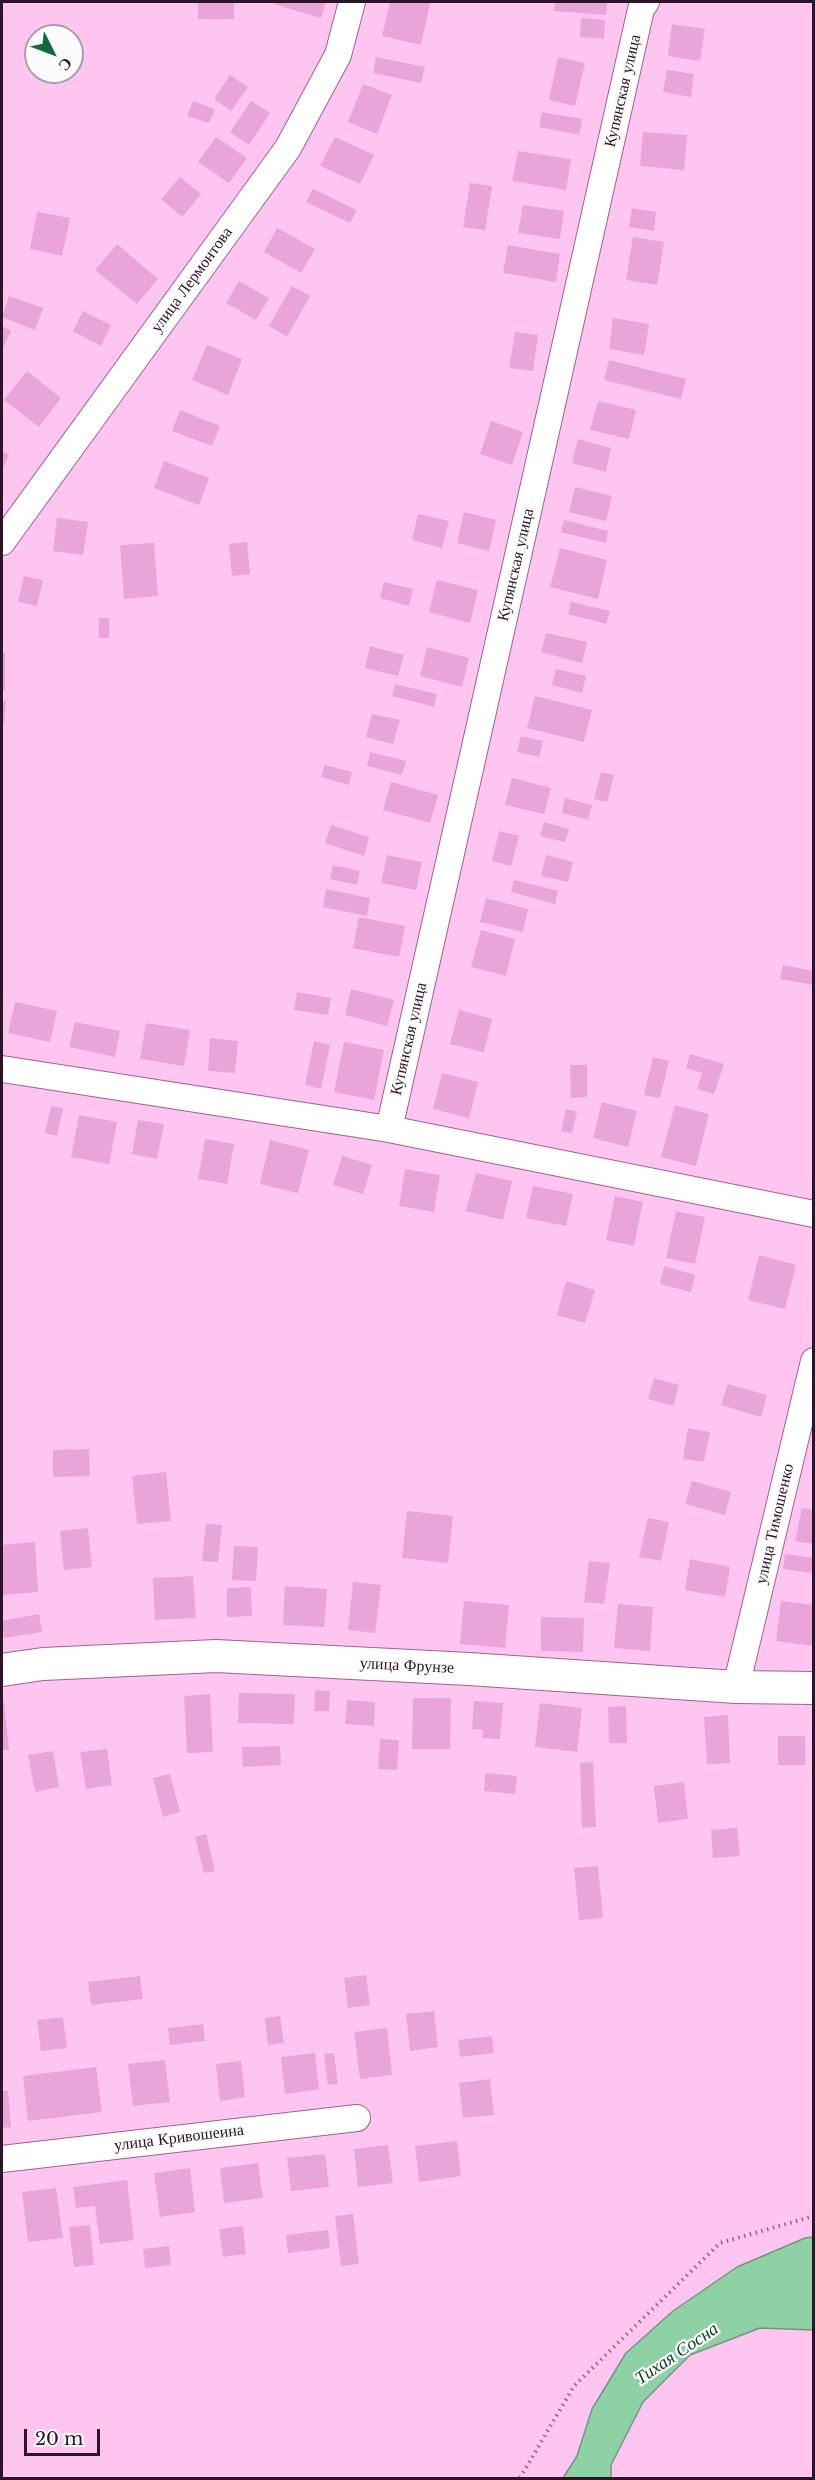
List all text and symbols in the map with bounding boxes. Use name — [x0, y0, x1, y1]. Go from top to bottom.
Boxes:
north arrow — [24, 24, 84, 84]
street label: Купянская улица — [601, 33, 645, 149]
text: С — [55, 54, 77, 76]
street label: улица Лермонтова — [147, 224, 237, 336]
street label: Купянская улица — [494, 507, 538, 623]
street label: Купянская улица — [387, 981, 431, 1097]
street label: улица Тимошенко — [752, 1462, 798, 1586]
street label: улица Фрунзе — [359, 1654, 455, 1678]
street label: улица Кривошеина — [113, 2121, 245, 2155]
water label: Тихая Сосна — [631, 2318, 723, 2390]
scale bar — [27, 2417, 104, 2455]
text: 20 m — [35, 2428, 83, 2450]

